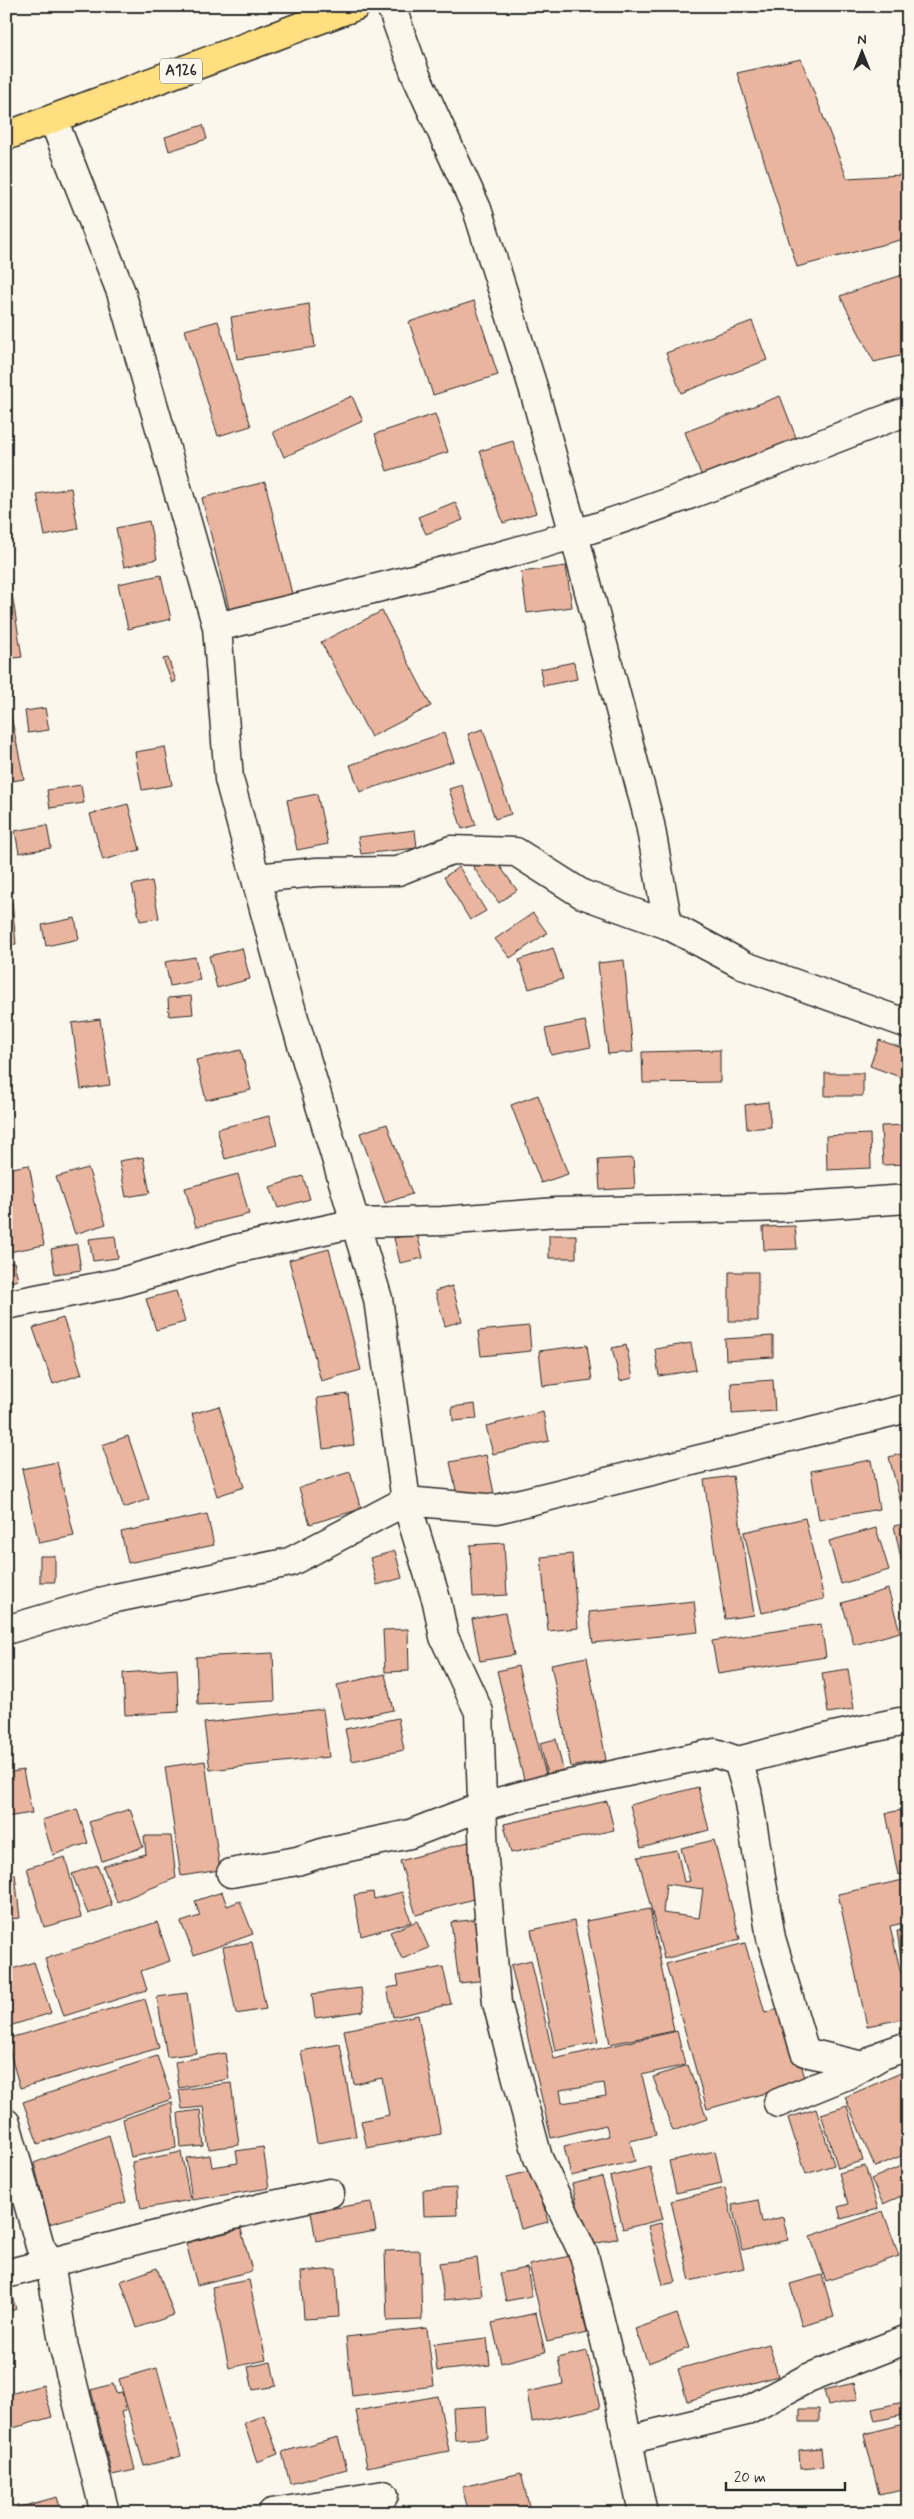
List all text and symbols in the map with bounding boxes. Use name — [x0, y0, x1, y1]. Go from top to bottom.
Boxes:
north arrow — [836, 28, 886, 78]
text: N — [857, 31, 867, 49]
road number: A126 — [160, 58, 202, 84]
scale bar — [726, 2459, 845, 2491]
text: 20 m — [734, 2468, 766, 2488]

